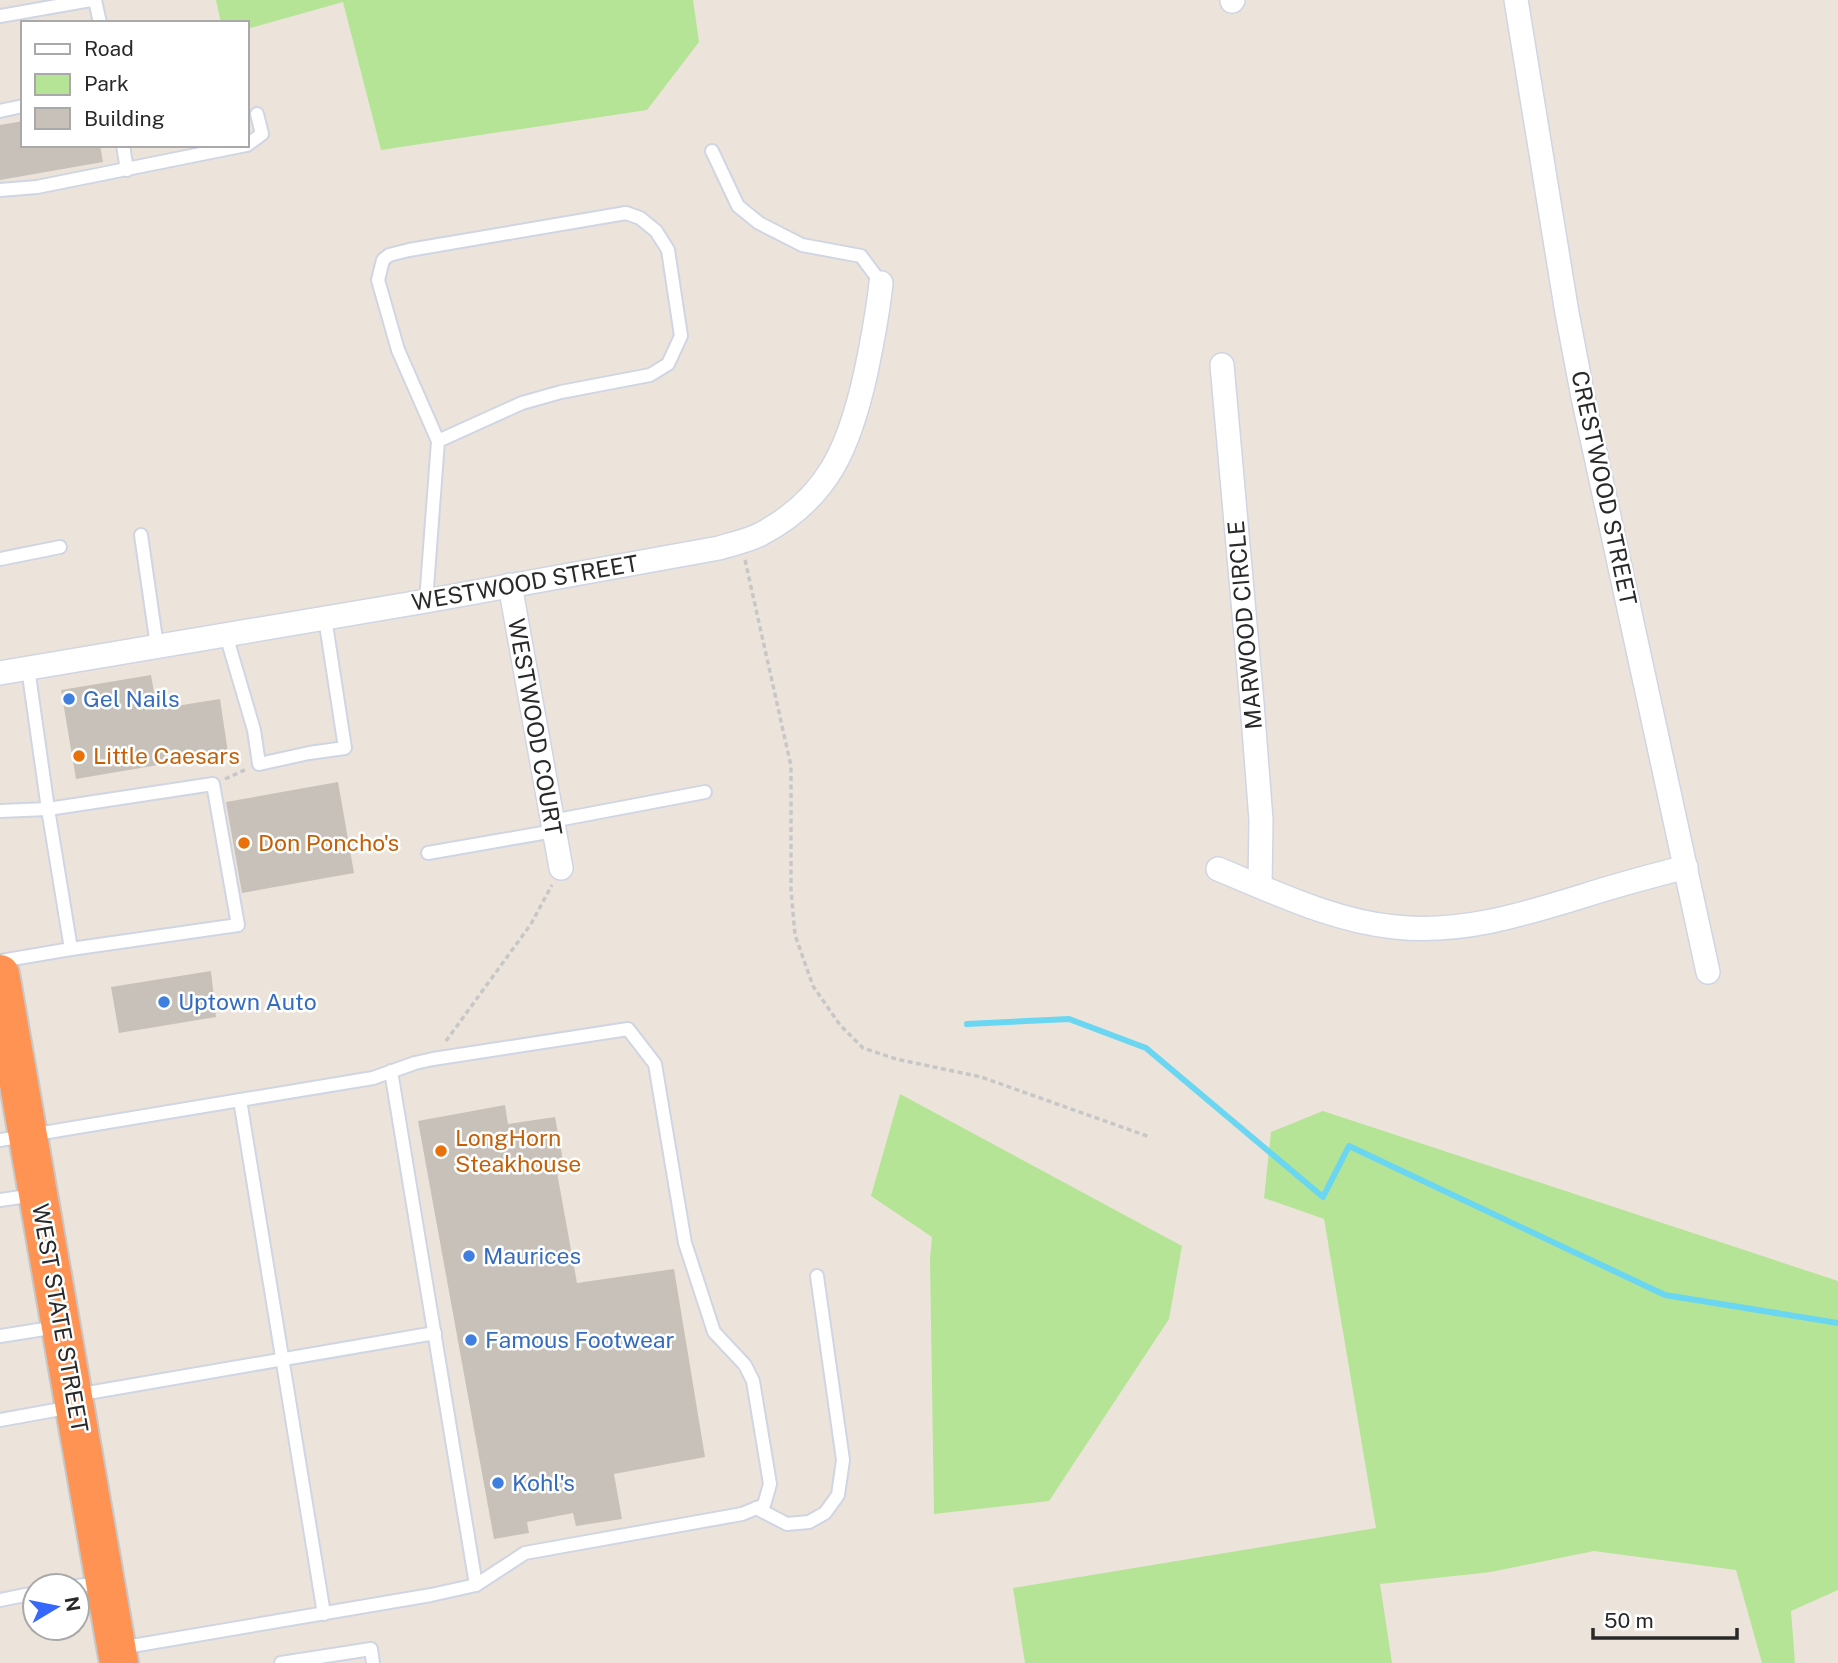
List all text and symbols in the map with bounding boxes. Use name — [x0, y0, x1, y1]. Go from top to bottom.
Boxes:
legend — [21, 21, 248, 147]
text: Road — [84, 36, 134, 61]
text: Park — [84, 71, 129, 96]
text: Building — [84, 106, 165, 131]
street label: CRESTWOOD STREET — [1566, 368, 1643, 608]
street label: MARWOOD CIRCLE — [1222, 520, 1267, 731]
street label: WESTWOOD STREET — [410, 549, 641, 616]
street label: WESTWOOD COURT — [503, 616, 568, 838]
place label: Gel Nails — [83, 685, 180, 712]
marker: Gel Nails — [61, 691, 77, 707]
place label: Little Caesars — [93, 742, 240, 769]
marker: Little Caesars — [71, 748, 87, 764]
place label: Don Poncho's — [258, 829, 399, 856]
marker: Don Poncho's — [236, 835, 252, 851]
place label: Uptown Auto — [178, 988, 317, 1015]
marker: Uptown Auto — [156, 994, 172, 1010]
place label: LongHorn Steakhouse — [455, 1124, 581, 1177]
marker: LongHorn Steakhouse — [433, 1143, 449, 1159]
street label: WEST STATE STREET — [27, 1201, 94, 1435]
place label: Maurices — [483, 1242, 581, 1269]
marker: Maurices — [461, 1248, 477, 1264]
place label: Famous Footwear — [485, 1326, 675, 1353]
marker: Famous Footwear — [463, 1332, 479, 1348]
place label: Kohl's — [512, 1469, 575, 1496]
marker: Kohl's — [490, 1475, 506, 1491]
north arrow — [21, 1572, 91, 1642]
text: N — [61, 1595, 85, 1613]
scale bar — [1593, 1596, 1736, 1640]
text: 50 m — [1604, 1608, 1654, 1633]

